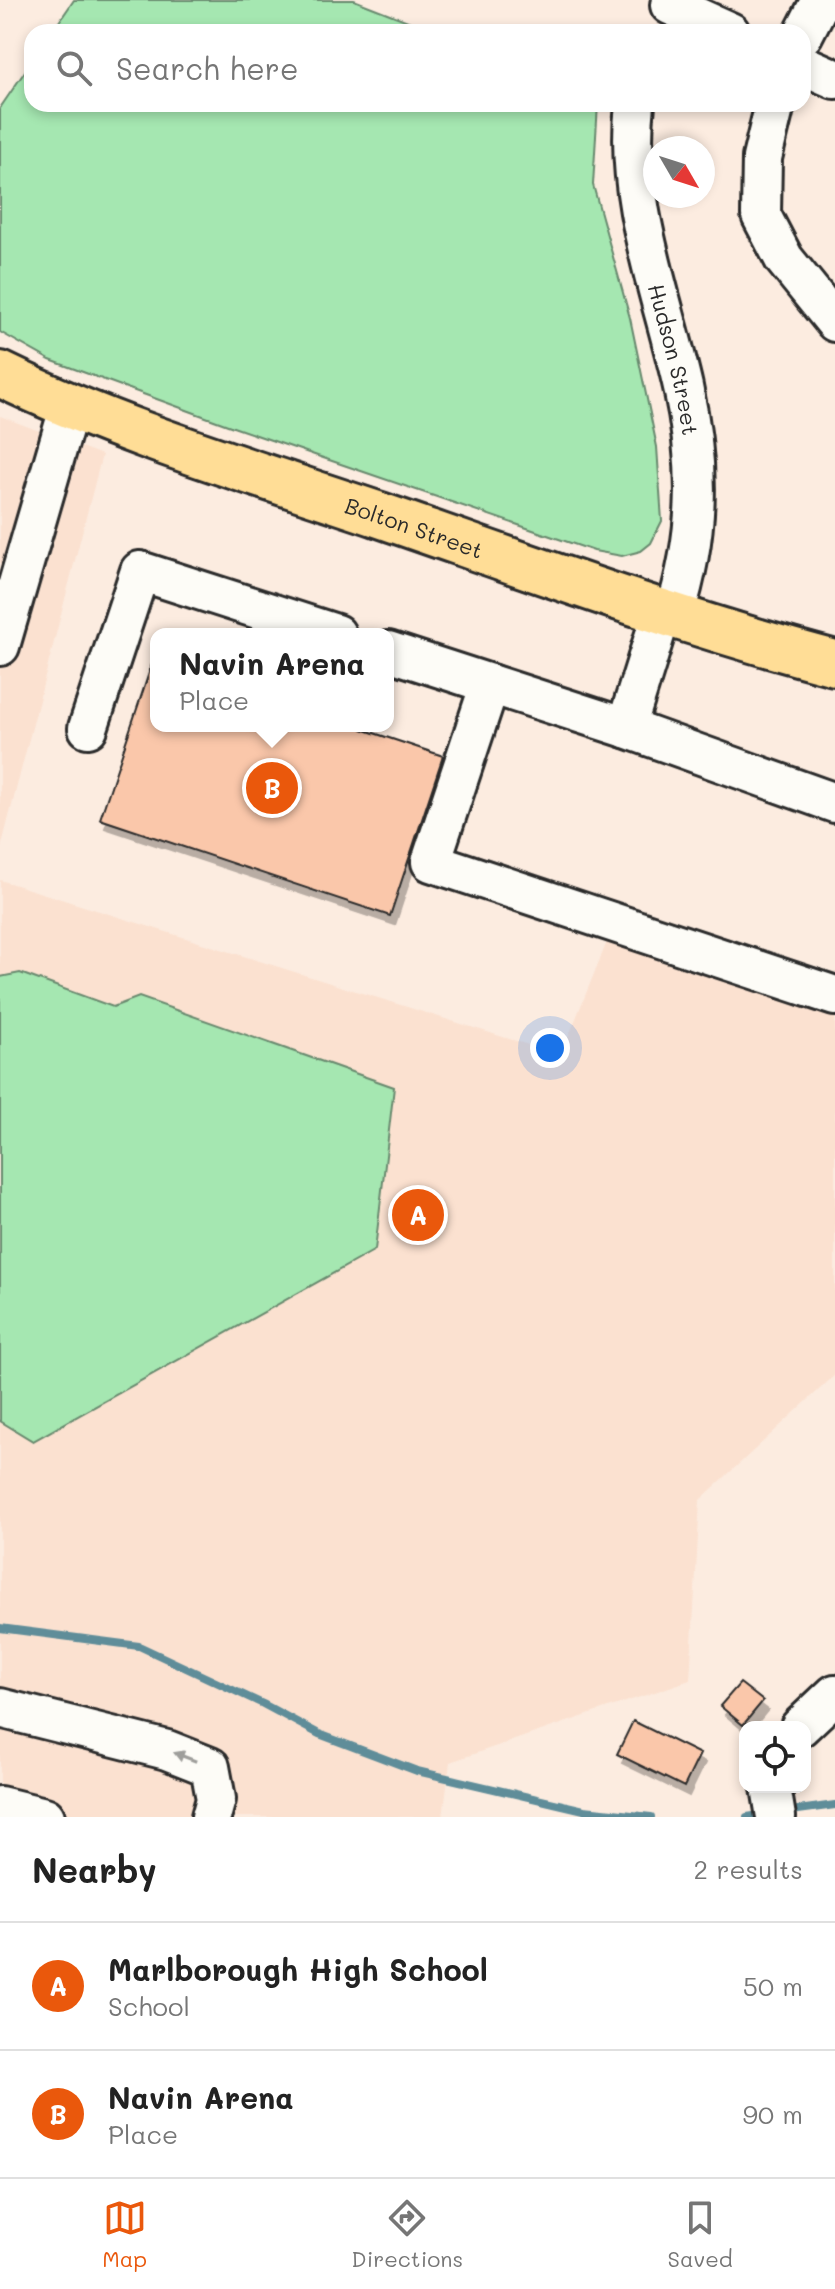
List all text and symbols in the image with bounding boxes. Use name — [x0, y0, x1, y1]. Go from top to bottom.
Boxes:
search box — [24, 24, 811, 112]
icon: search — [52, 46, 96, 90]
text: Search here — [116, 48, 299, 88]
north arrow — [643, 136, 715, 208]
street label: Hudson Street — [642, 281, 706, 437]
street label: Bolton Street — [342, 490, 487, 564]
popup — [150, 628, 394, 732]
text: Navin Arena — [179, 643, 365, 683]
text: Place — [179, 683, 249, 717]
pin: B — [246, 758, 298, 818]
your location — [530, 1028, 570, 1068]
pin: A — [392, 1185, 444, 1245]
map controls — [739, 1721, 811, 1793]
button: locate — [739, 1721, 811, 1793]
one-way arrow — [173, 1750, 197, 1763]
text: Nearby — [32, 1847, 157, 1892]
text: 2 results — [694, 1852, 803, 1886]
text: Marlborough High School — [108, 1949, 488, 1989]
text: A — [49, 1969, 67, 2003]
text: 50 m — [743, 1969, 803, 2003]
text: School — [108, 1989, 190, 2023]
text: Navin Arena — [108, 2077, 294, 2117]
text: B — [49, 2097, 67, 2131]
text: 90 m — [743, 2097, 803, 2131]
text: Place — [108, 2117, 178, 2151]
tab: Map — [102, 2196, 147, 2273]
tab: Directions — [351, 2196, 463, 2273]
tab: Saved — [668, 2196, 733, 2273]

